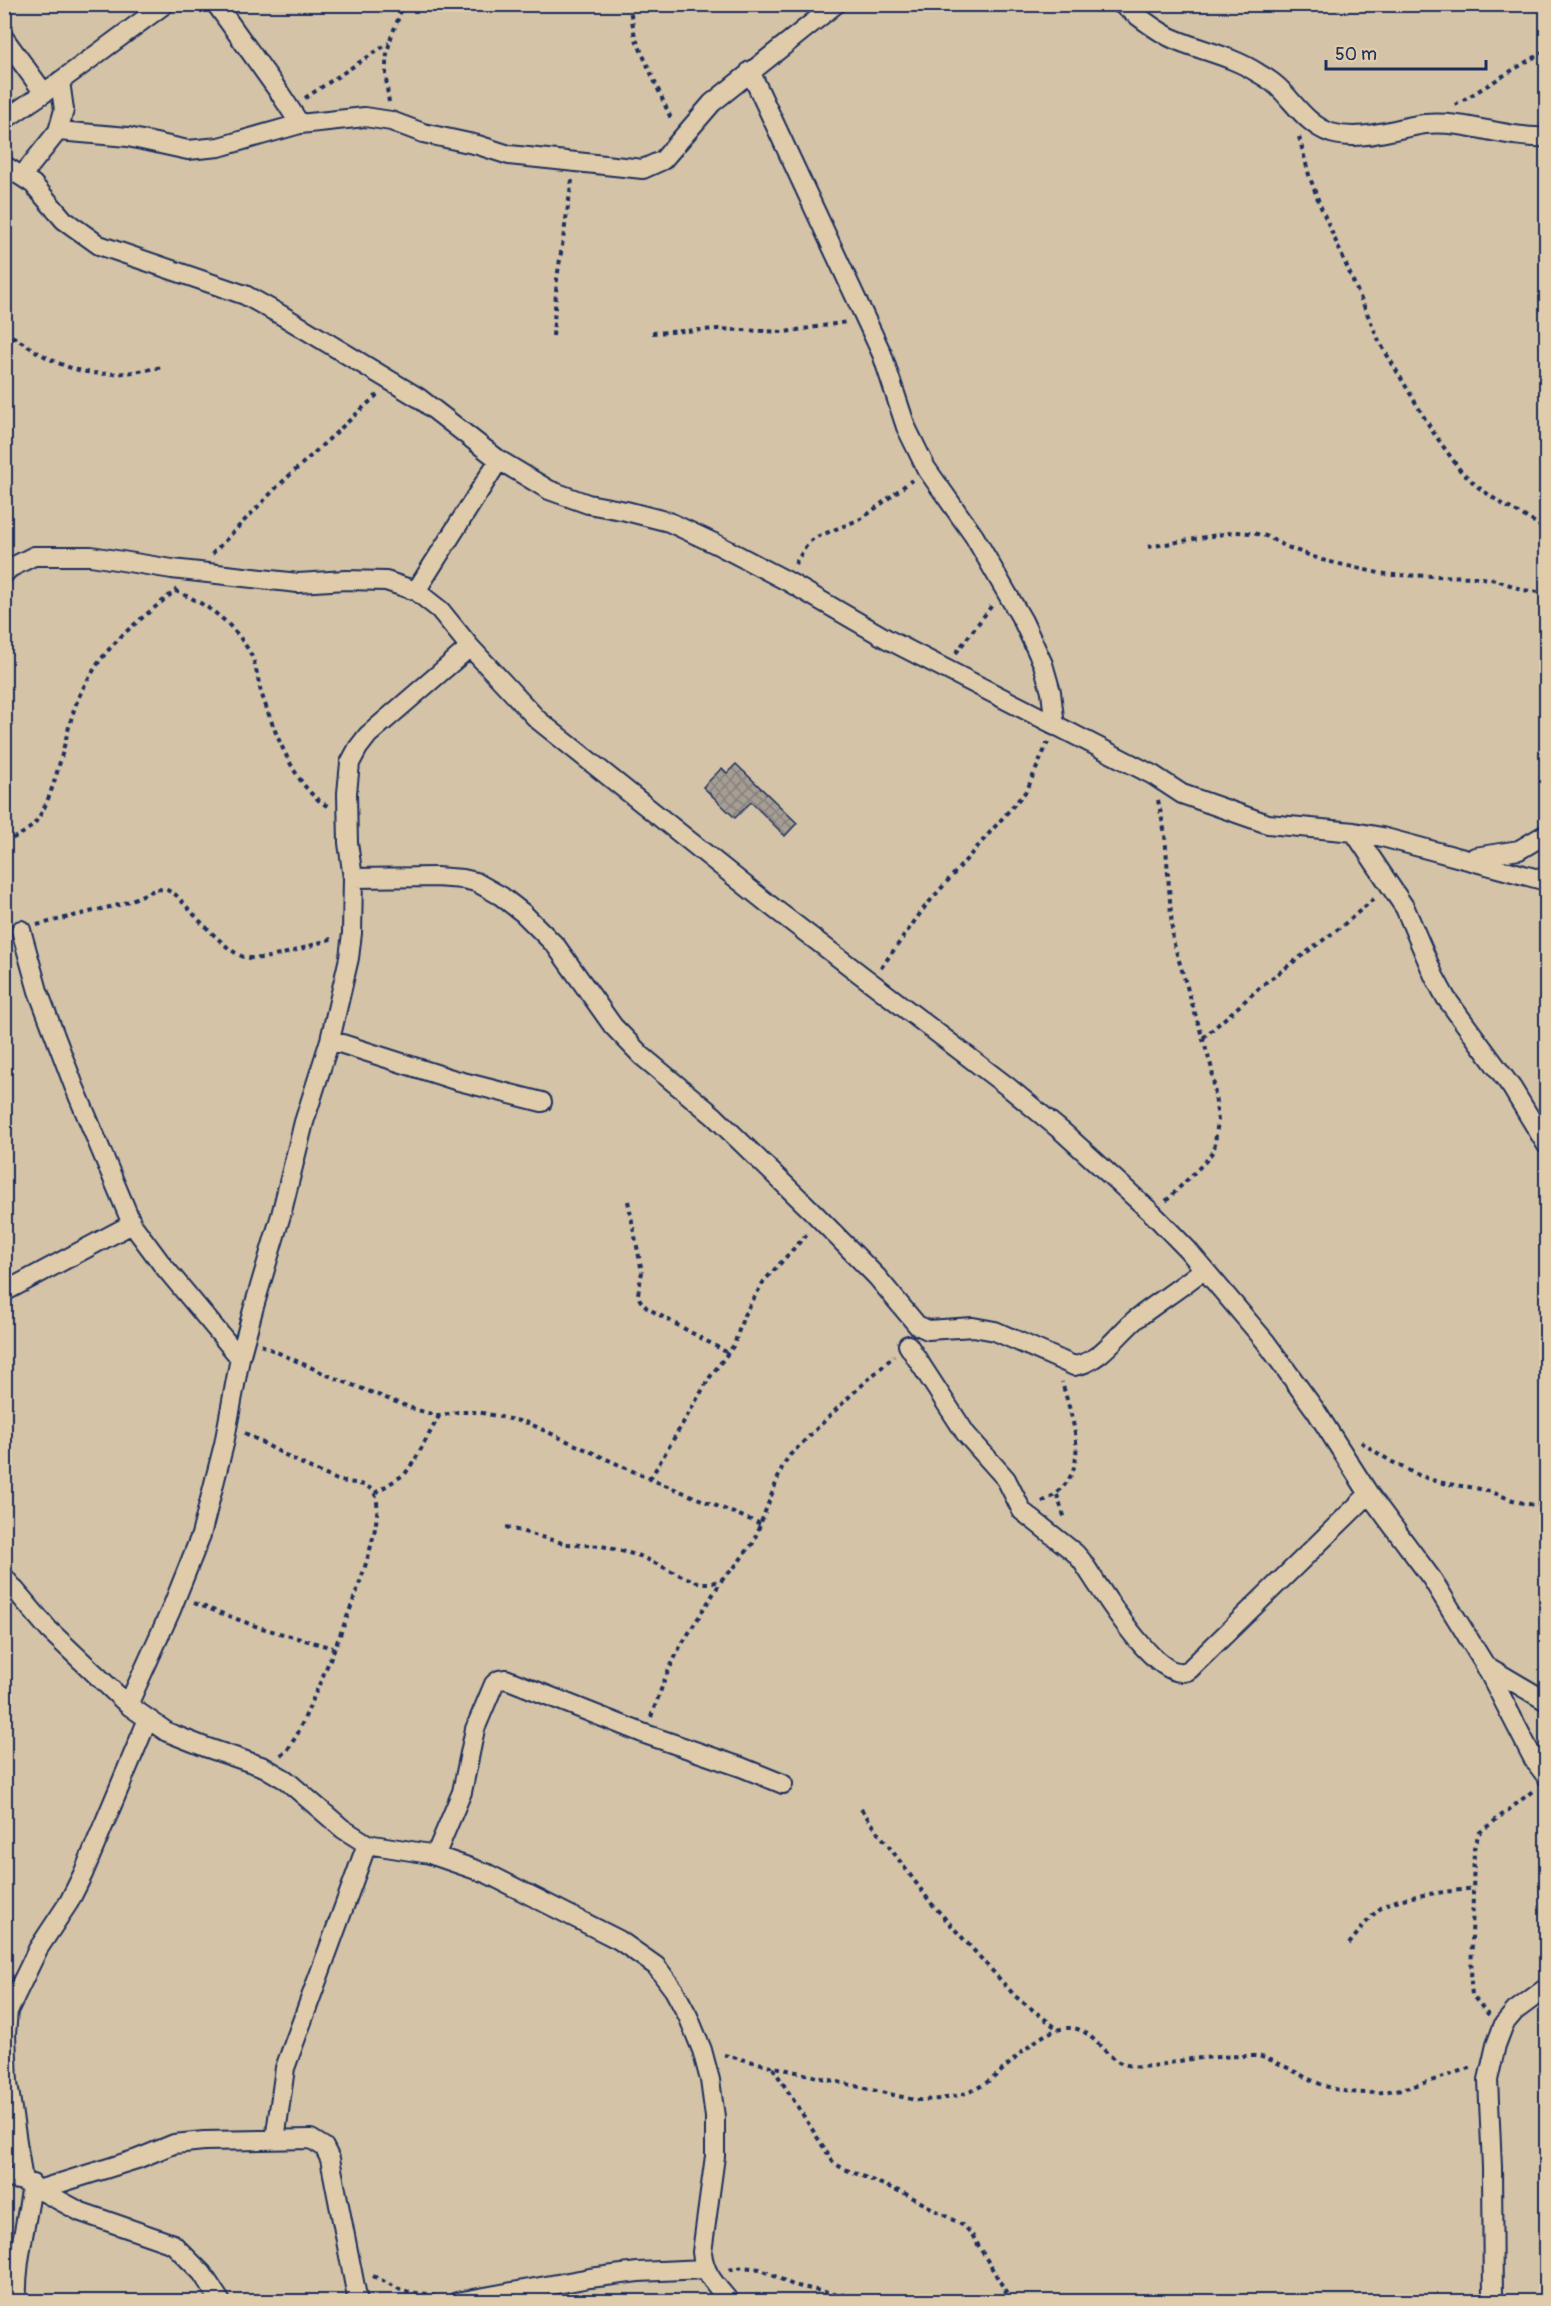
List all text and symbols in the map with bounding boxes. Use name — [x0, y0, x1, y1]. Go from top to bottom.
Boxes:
scale bar — [1326, 33, 1486, 71]
text: 50 m — [1335, 43, 1377, 66]

